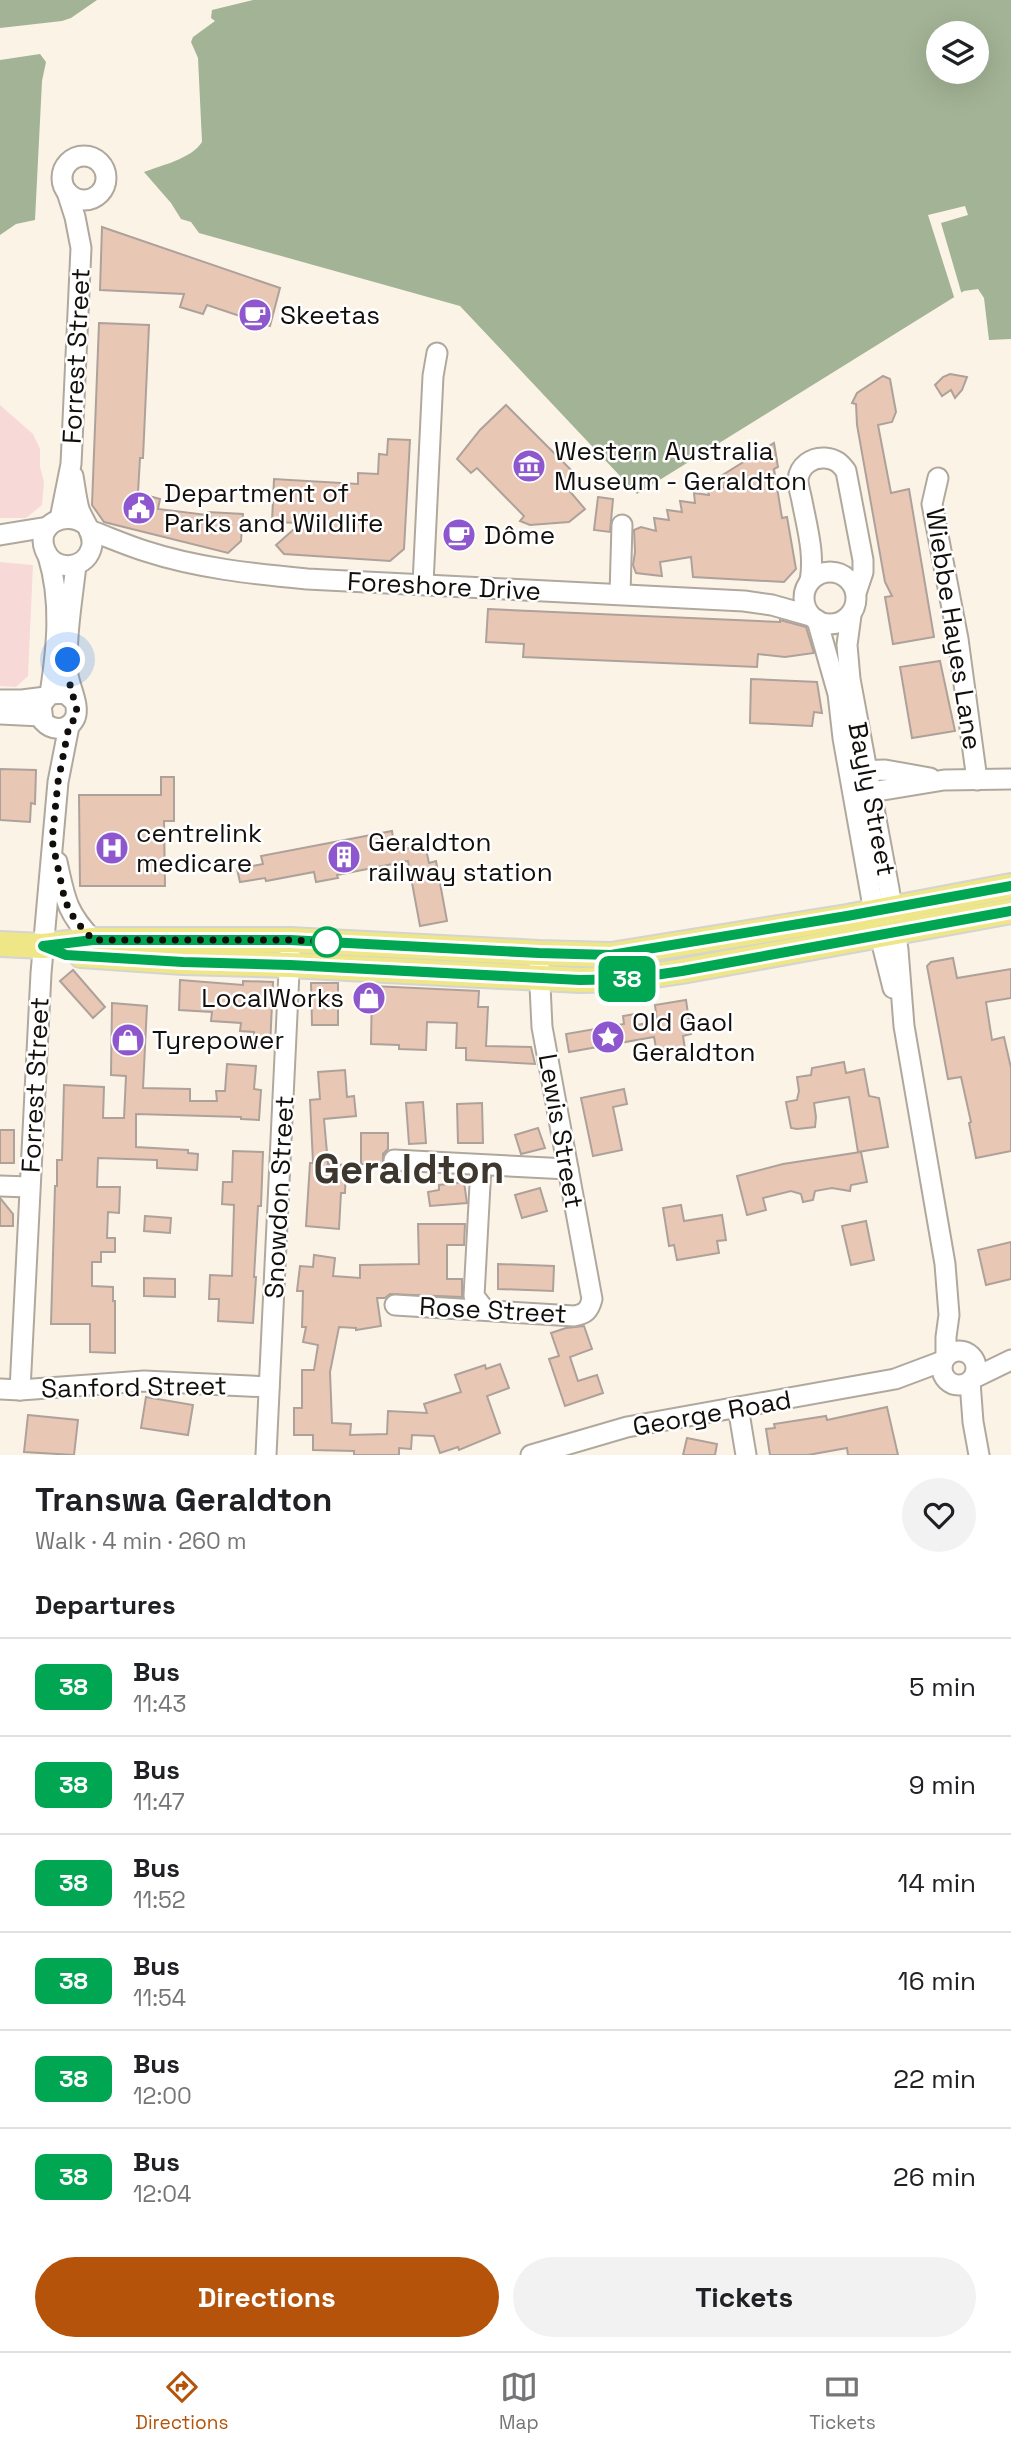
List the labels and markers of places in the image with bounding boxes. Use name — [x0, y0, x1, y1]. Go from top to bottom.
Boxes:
cafe icon: Skeetas — [236, 296, 274, 334]
place label: Skeetas — [280, 298, 380, 332]
place label: Western Australia Museum - Geraldton — [554, 434, 807, 498]
museum icon: Western Australia Museum - Geraldton — [510, 447, 548, 485]
place label: Department of Parks and Wildlife — [164, 476, 384, 540]
public building icon: Department of Parks and Wildlife — [120, 489, 158, 527]
cafe icon: Dôme — [440, 516, 478, 554]
place label: Dôme — [484, 518, 555, 552]
place label: centrelink medicare — [136, 816, 262, 880]
place label: Geraldton railway station — [368, 825, 553, 889]
hospital icon: centrelink medicare — [93, 829, 131, 867]
building icon: Geraldton railway station — [325, 838, 363, 876]
unlabelled marker — [312, 927, 342, 957]
shop icon: LocalWorks — [350, 979, 388, 1017]
place label: LocalWorks — [201, 981, 344, 1015]
place label: Old Gaol Geraldton — [632, 1005, 755, 1069]
place icon: Old Gaol Geraldton — [589, 1018, 627, 1056]
shop icon: Tyrepower — [109, 1021, 147, 1059]
place label: Tyrepower — [152, 1023, 284, 1057]

